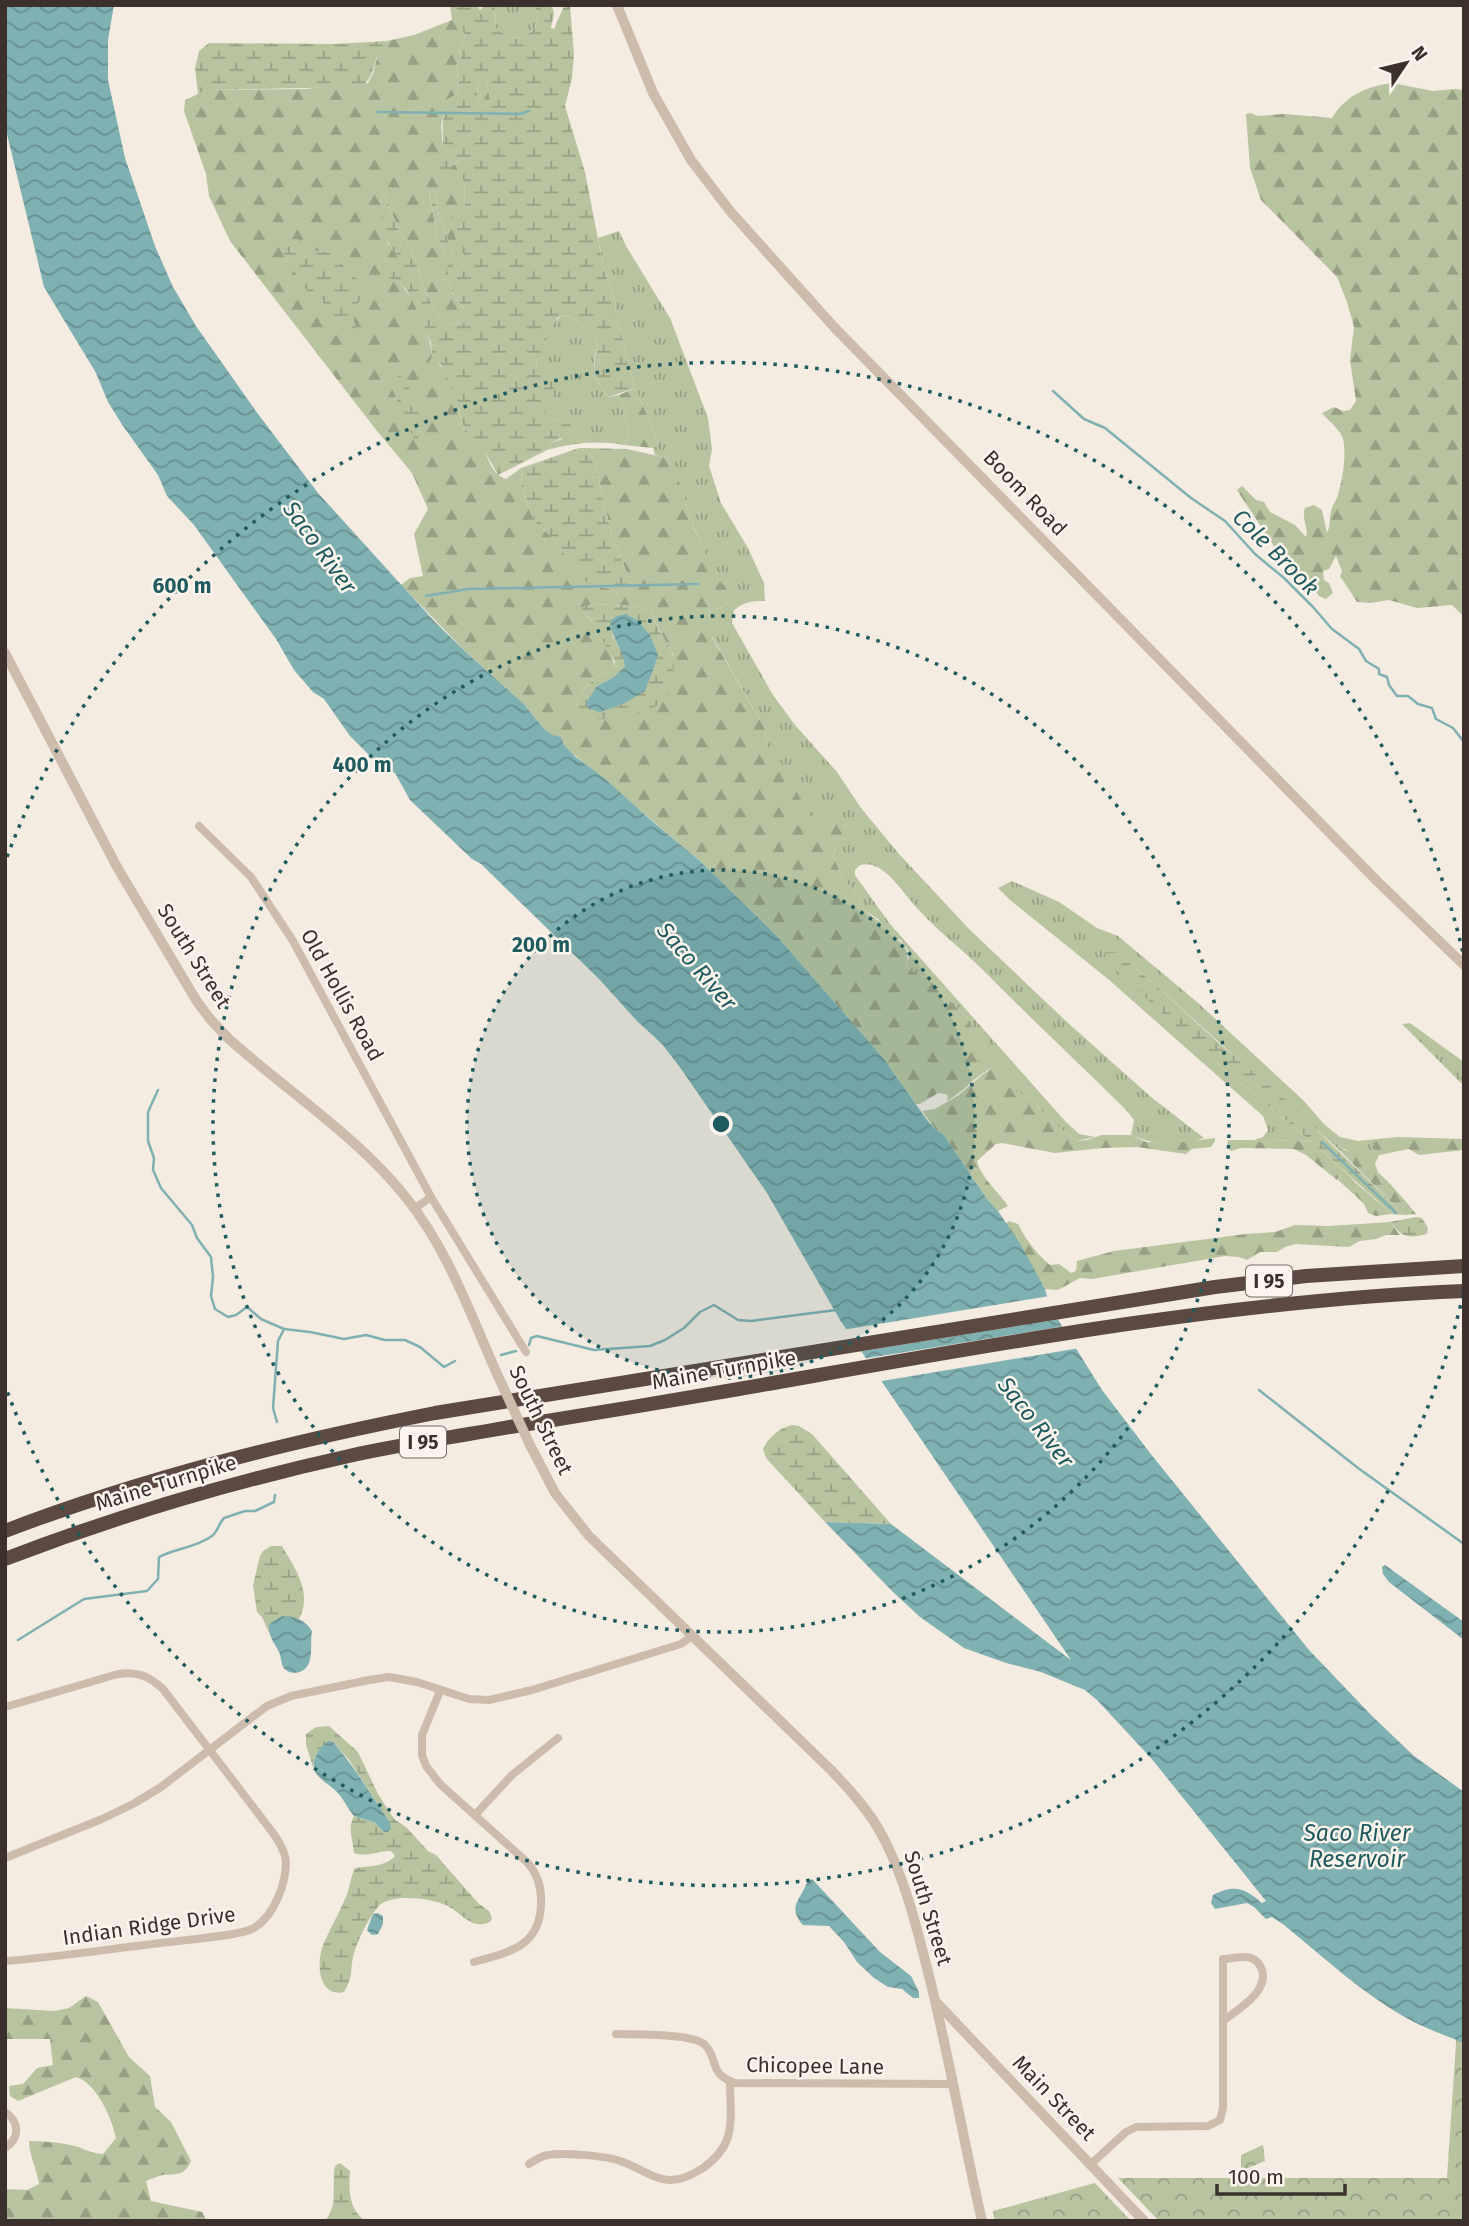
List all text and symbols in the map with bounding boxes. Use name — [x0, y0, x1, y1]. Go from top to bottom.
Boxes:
north arrow — [1371, 28, 1441, 98]
text: N — [1406, 42, 1433, 65]
street label: Boom Road — [978, 445, 1072, 541]
water label: Saco River — [277, 495, 364, 600]
water label: Cole Brook — [1227, 503, 1325, 601]
text: 600 m — [152, 573, 212, 599]
text: 400 m — [332, 752, 392, 778]
street label: South Street — [152, 899, 237, 1013]
water label: Saco River — [651, 916, 743, 1017]
street label: Old Hollis Road — [295, 924, 389, 1066]
text: 200 m — [512, 932, 570, 958]
centre of rings — [709, 1112, 733, 1136]
road number: I 95 — [1246, 1266, 1292, 1296]
street label: Maine Turnpike — [650, 1345, 798, 1395]
street label: South Street — [503, 1361, 579, 1479]
water label: Saco River — [991, 1370, 1081, 1474]
road number: I 95 — [400, 1426, 446, 1458]
street label: Maine Turnpike — [92, 1449, 240, 1517]
water label: Saco River Reservoir — [1302, 1819, 1412, 1873]
street label: South Street — [898, 1848, 958, 1969]
street label: Indian Ridge Drive — [61, 1901, 237, 1951]
street label: Main Street — [1007, 2050, 1101, 2146]
street label: Chicopee Lane — [746, 2052, 884, 2080]
scale bar — [1217, 2152, 1345, 2196]
text: 100 m — [1228, 2164, 1284, 2190]

